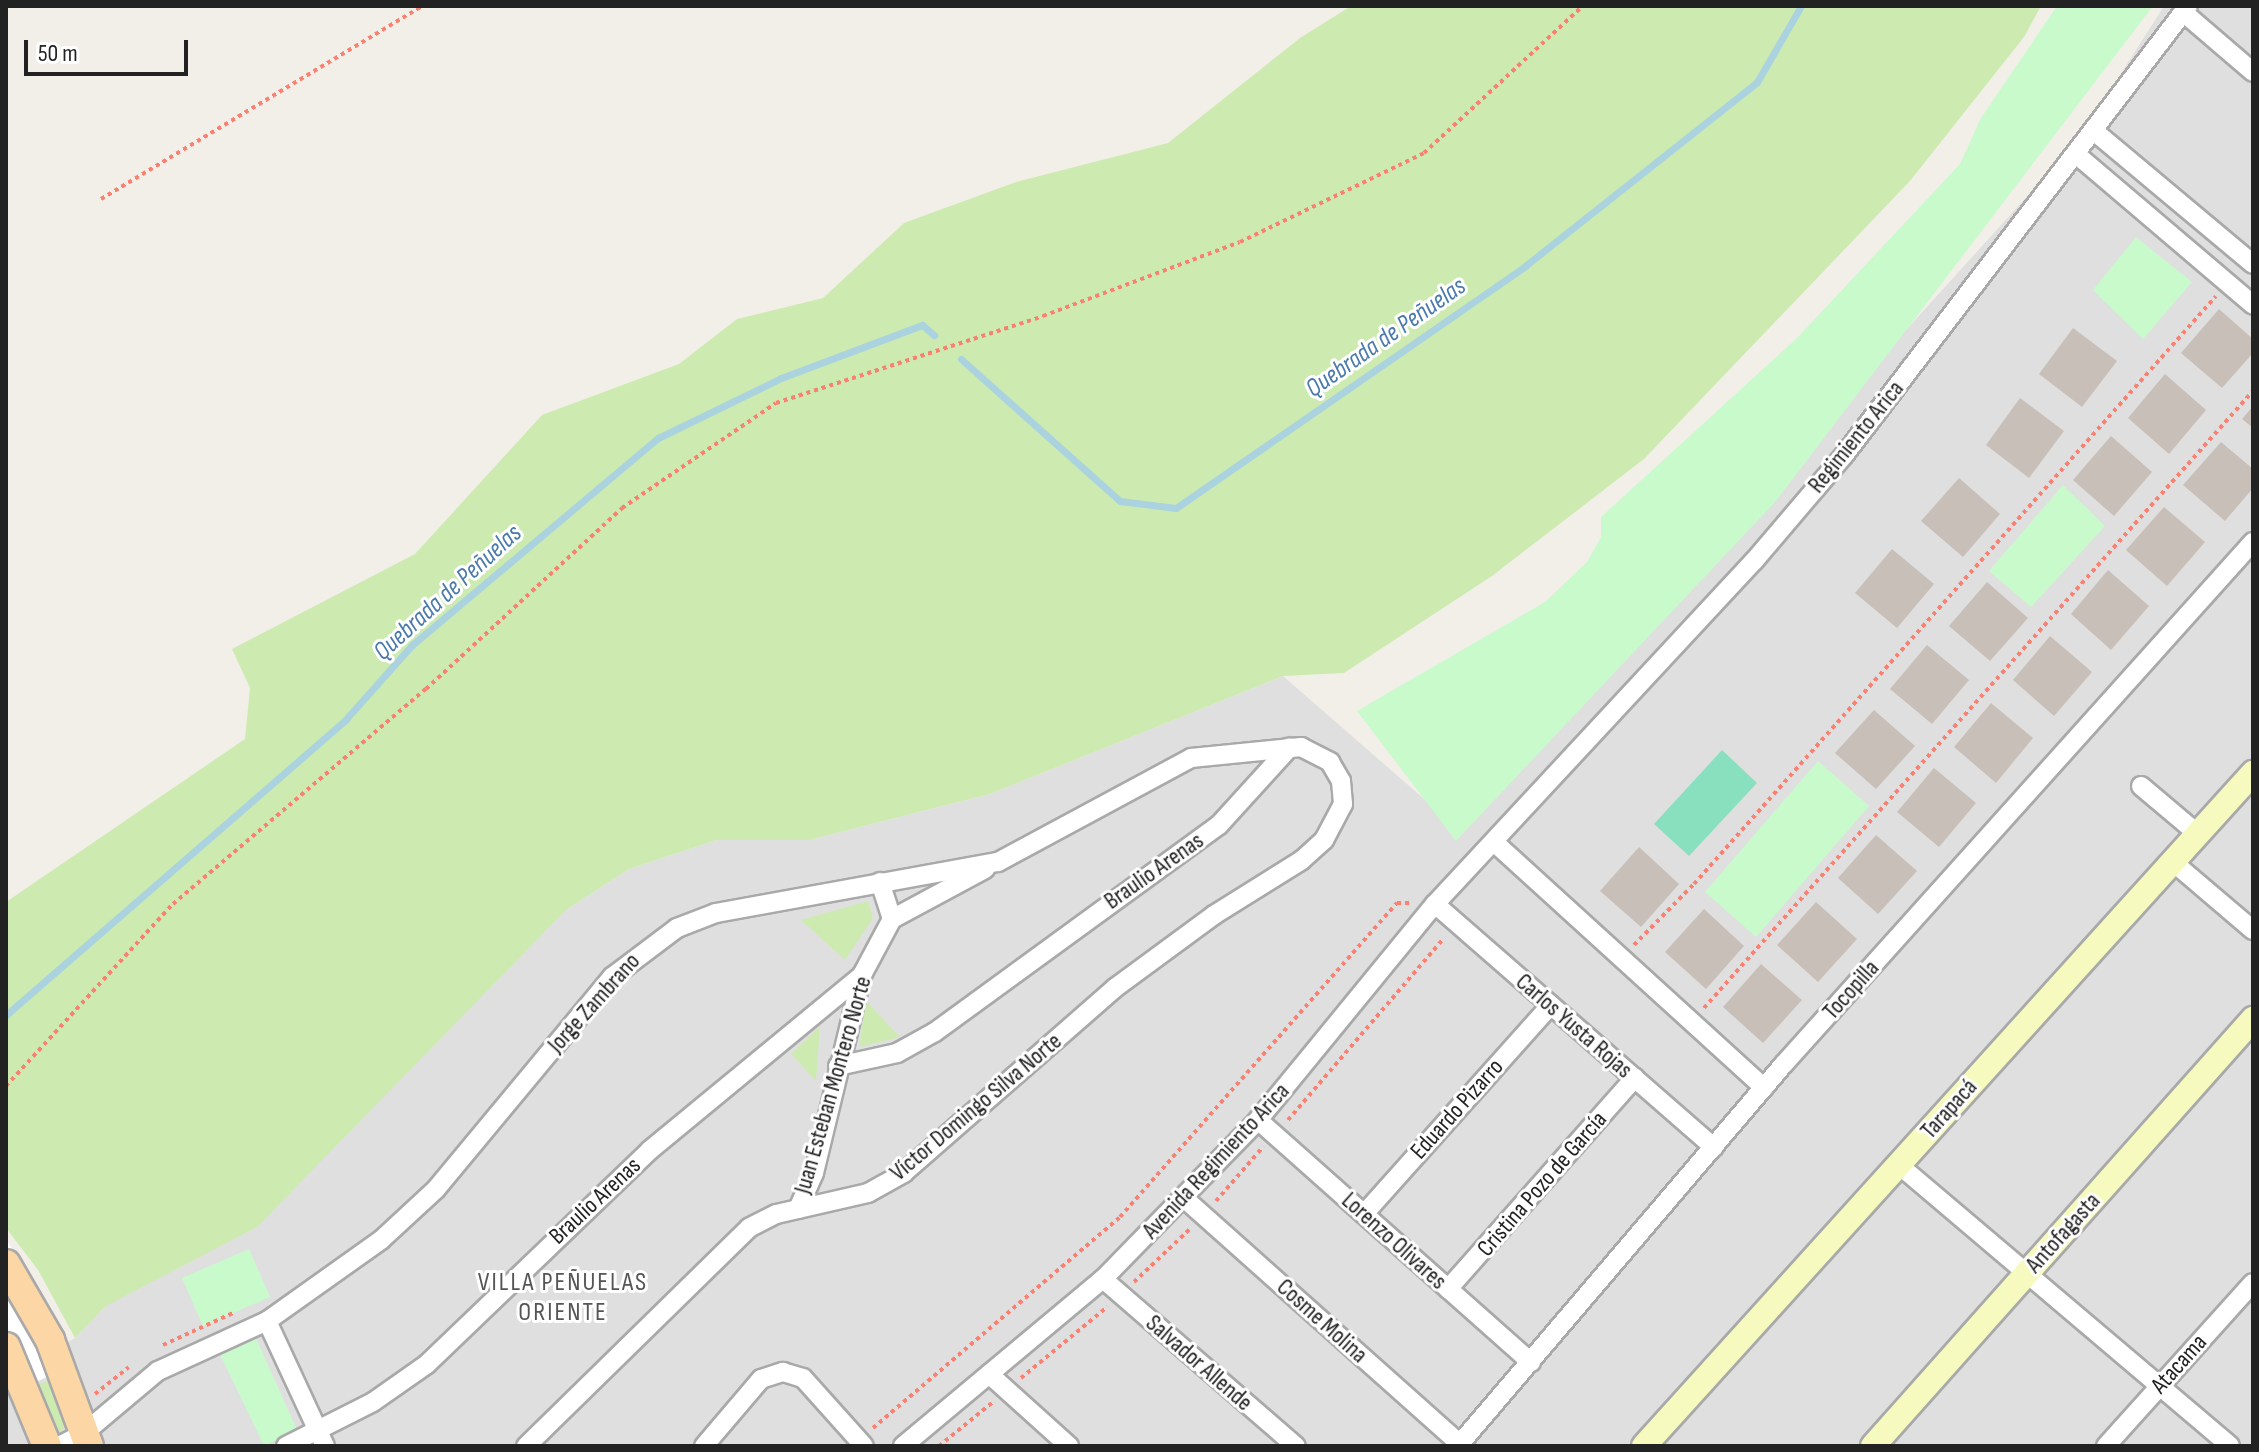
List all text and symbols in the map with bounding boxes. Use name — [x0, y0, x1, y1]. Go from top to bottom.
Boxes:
scale bar — [28, 24, 192, 74]
text: 50 m — [38, 39, 78, 68]
water label: Quebrada de Peñuelas — [1300, 271, 1472, 405]
street label: Regimiento Arica — [1802, 375, 1910, 499]
water label: Quebrada de Peñuelas — [368, 518, 528, 668]
street label: Braulio Arenas — [1099, 826, 1209, 916]
street label: Jorge Zambrano — [542, 947, 646, 1059]
street label: Tocopilla — [1817, 954, 1885, 1026]
street label: Carlos Yusta Rojas — [1510, 968, 1638, 1084]
street label: Juan Esteban Montero Norte — [788, 973, 878, 1197]
street label: Víctor Domingo Silva Norte — [884, 1027, 1068, 1187]
street label: Eduardo Pizarro — [1404, 1053, 1510, 1165]
street label: Tarapacá — [1915, 1073, 1983, 1145]
street label: Avenida Regimiento Arica — [1136, 1077, 1296, 1245]
street label: Cristina Pozo de García — [1471, 1106, 1613, 1262]
street label: Braulio Arenas — [543, 1151, 647, 1251]
street label: Lorenzo Olivares — [1336, 1186, 1452, 1296]
street label: Antofagasta — [2020, 1187, 2106, 1279]
district label: VILLA PEÑUELAS ORIENTE — [478, 1267, 648, 1328]
street label: Cosme Molina — [1271, 1273, 1373, 1369]
street label: Salvador Allende — [1140, 1309, 1258, 1417]
street label: Atacama — [2145, 1328, 2213, 1400]

